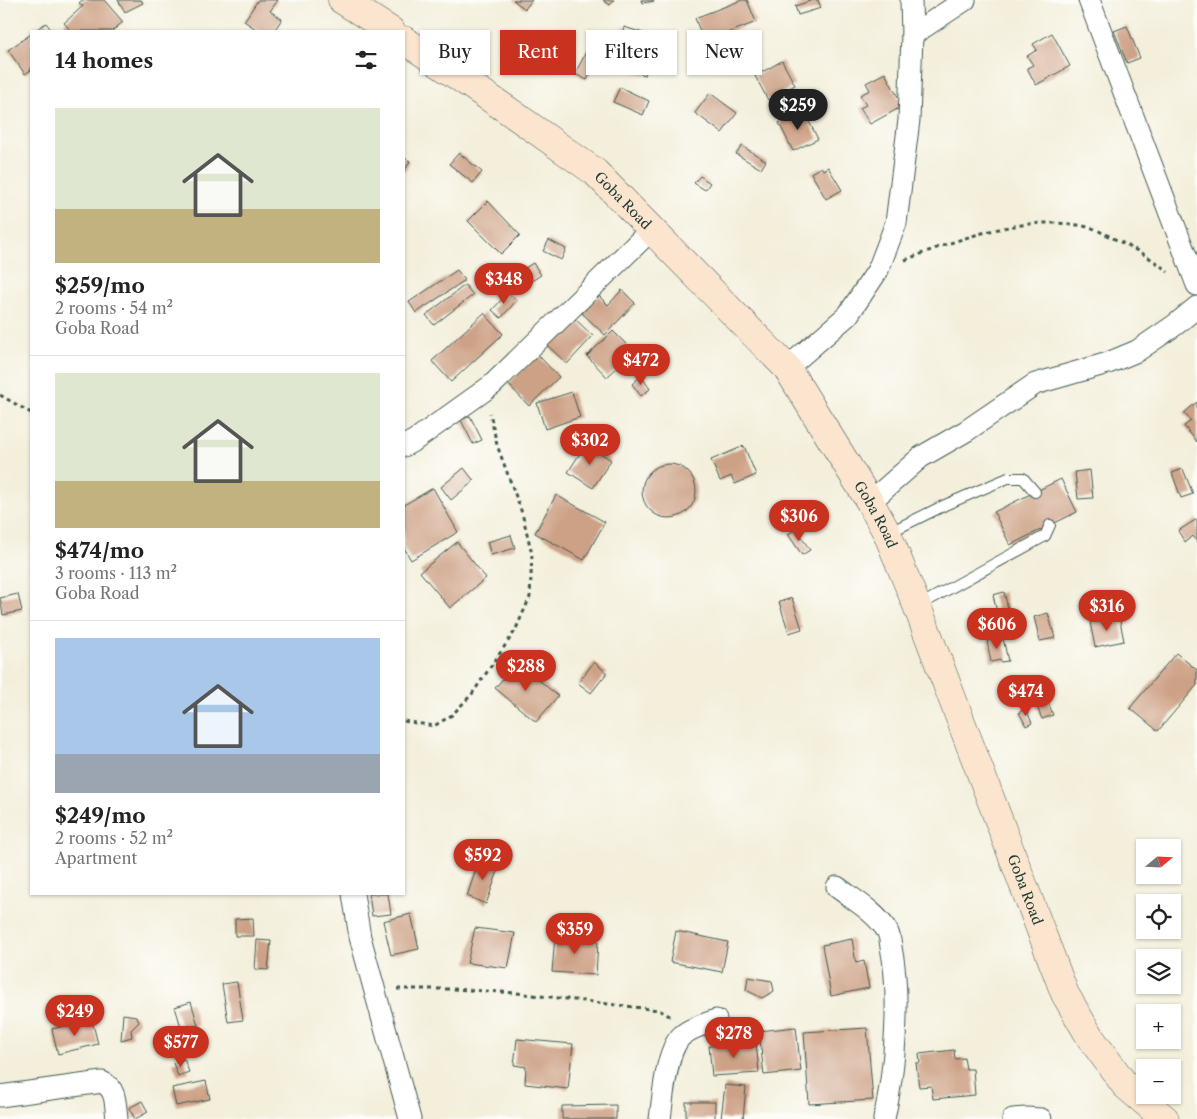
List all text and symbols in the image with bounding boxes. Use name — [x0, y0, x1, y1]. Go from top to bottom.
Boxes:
chip: Buy — [420, 30, 490, 75]
chip: Rent — [500, 30, 576, 75]
chip: Filters — [586, 30, 677, 75]
chip: New — [687, 30, 762, 75]
icon: filters — [352, 46, 380, 74]
text: 14 homes — [55, 48, 153, 73]
pin: $259 — [768, 88, 828, 131]
text: $259 — [780, 95, 816, 115]
icon: home — [173, 140, 263, 230]
street label: Goba Road — [591, 168, 655, 233]
pin: $348 — [474, 262, 534, 305]
text: $348 — [485, 269, 523, 289]
text: $259/mo — [55, 273, 145, 298]
text: 2 rooms · 54 m² — [55, 298, 173, 318]
text: Goba Road — [55, 318, 139, 338]
pin: $472 — [611, 344, 671, 386]
text: $472 — [623, 350, 659, 370]
icon: home — [173, 406, 263, 496]
pin: $302 — [560, 424, 620, 466]
text: $302 — [571, 430, 609, 450]
street label: Goba Road — [850, 478, 901, 551]
pin: $306 — [769, 500, 829, 542]
text: $306 — [780, 506, 818, 526]
text: $474/mo — [55, 538, 144, 563]
text: 3 rooms · 113 m² — [55, 563, 177, 583]
text: Goba Road — [55, 583, 139, 603]
pin: $316 — [1077, 590, 1137, 632]
text: $316 — [1090, 596, 1124, 616]
pin: $606 — [967, 608, 1027, 650]
text: $606 — [978, 614, 1016, 634]
pin: $288 — [496, 650, 556, 692]
text: $288 — [507, 656, 545, 676]
icon: home — [173, 671, 263, 761]
pin: $474 — [996, 674, 1056, 717]
text: $474 — [1008, 681, 1044, 701]
text: $249/mo — [55, 803, 146, 828]
text: 2 rooms · 52 m² — [55, 828, 173, 848]
pin: $592 — [453, 838, 513, 881]
north arrow — [1136, 839, 1181, 884]
map controls — [1136, 839, 1181, 1104]
text: $592 — [465, 845, 501, 865]
text: Apartment — [55, 848, 137, 868]
street label: Goba Road — [1004, 852, 1047, 928]
button: locate — [1136, 894, 1181, 939]
pin: $359 — [545, 912, 605, 955]
text: $359 — [557, 919, 593, 939]
button: layers — [1136, 949, 1181, 994]
pin: $249 — [45, 994, 105, 1037]
text: $249 — [56, 1001, 94, 1021]
button: + — [1136, 1004, 1181, 1049]
pin: $278 — [704, 1016, 764, 1059]
text: $278 — [716, 1023, 752, 1043]
pin: $577 — [151, 1026, 211, 1068]
text: $577 — [164, 1032, 198, 1052]
button: − — [1136, 1059, 1181, 1104]

